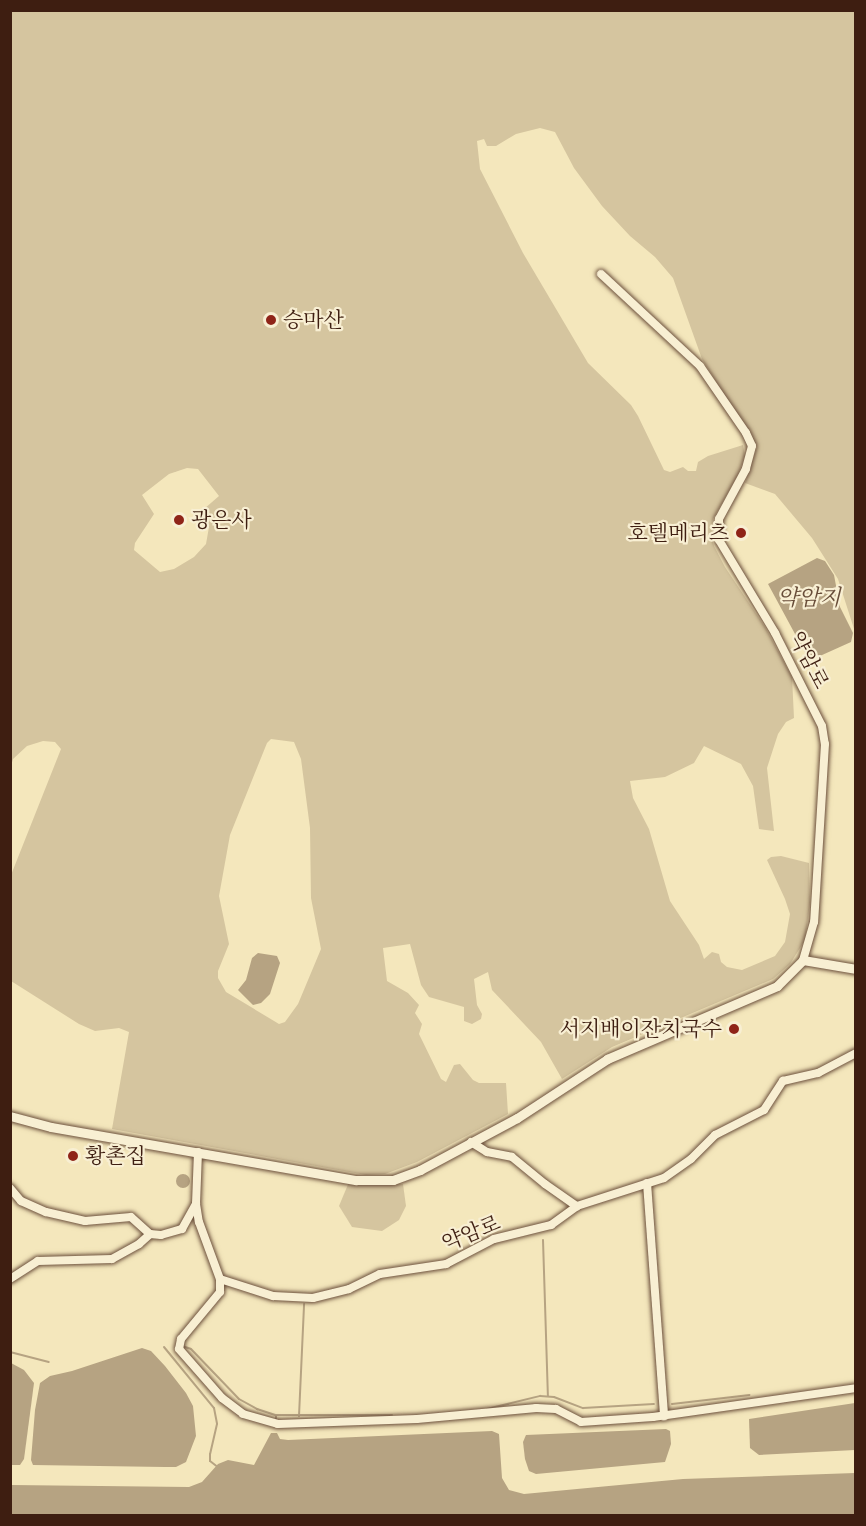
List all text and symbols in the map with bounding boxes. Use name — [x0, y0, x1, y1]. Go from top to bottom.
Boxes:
place label: 승마산 — [283, 307, 344, 333]
marker: 승마산 — [264, 313, 278, 327]
place label: 광은사 — [191, 507, 252, 533]
marker: 광은사 — [172, 513, 186, 527]
place label: 호텔메리츠 — [628, 520, 729, 546]
marker: 호텔메리츠 — [734, 526, 748, 540]
water label: 약암지 — [777, 585, 841, 611]
street label: 약암로 — [784, 627, 834, 693]
place label: 서지배이잔치국수 — [560, 1016, 722, 1042]
marker: 서지배이잔치국수 — [727, 1022, 741, 1036]
place label: 황촌집 — [85, 1143, 146, 1169]
marker: 황촌집 — [66, 1149, 80, 1163]
street label: 약암로 — [438, 1210, 504, 1256]

